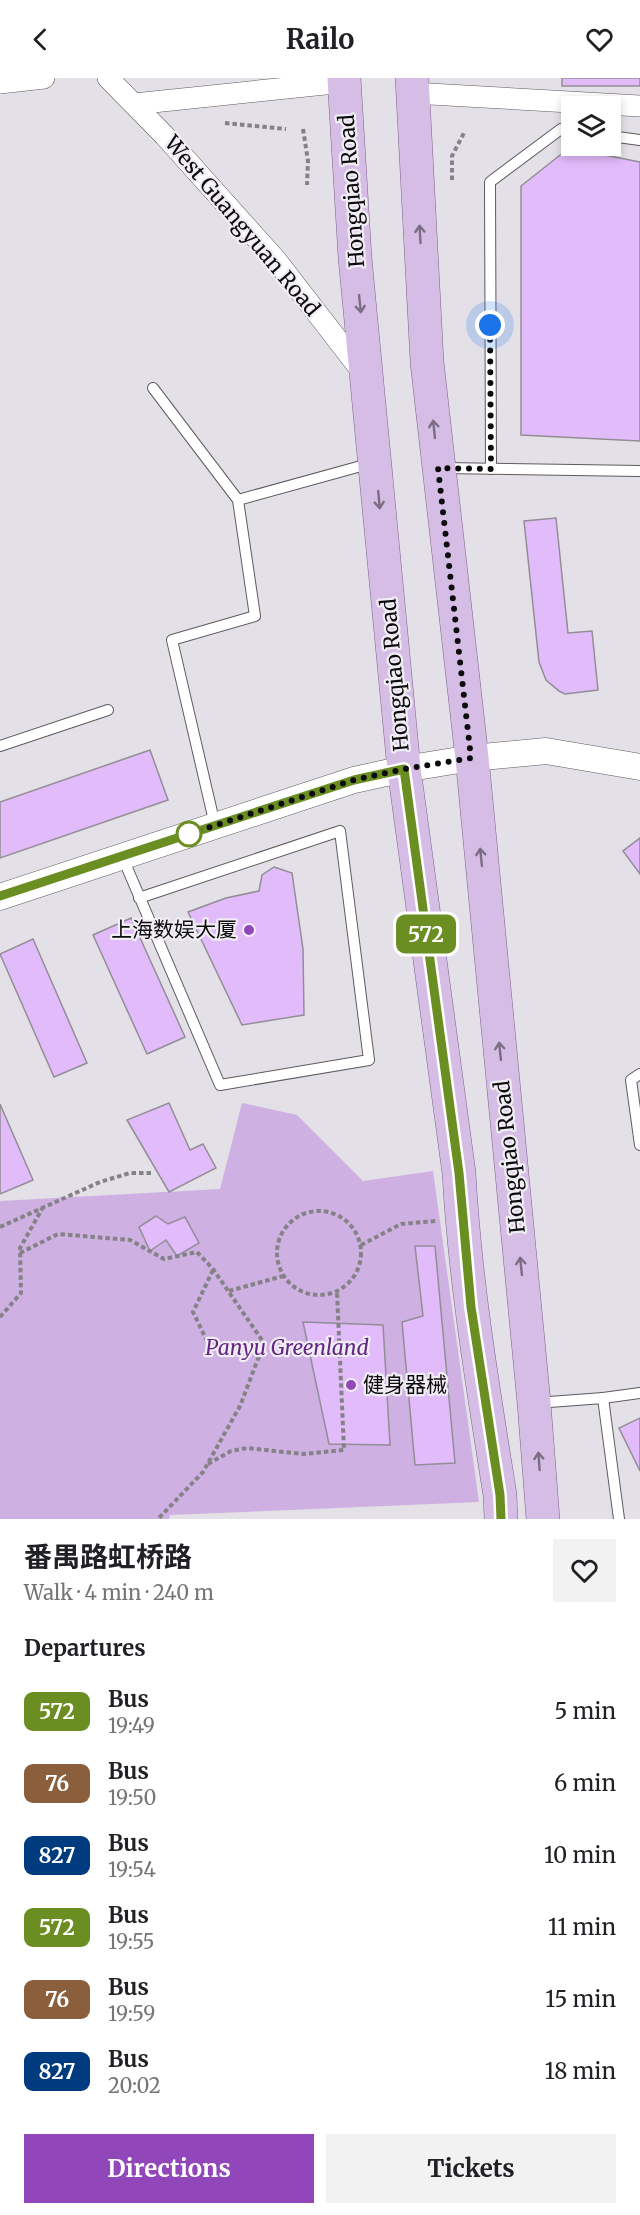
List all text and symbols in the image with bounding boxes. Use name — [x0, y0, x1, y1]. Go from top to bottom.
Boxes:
text: Railo — [286, 22, 354, 56]
icon: back — [24, 23, 57, 56]
icon: heart — [583, 23, 616, 56]
map controls — [561, 96, 621, 156]
button: layers — [561, 96, 621, 156]
street label: Hongqiao Road — [333, 113, 370, 269]
street label: West Guangyuan Road — [158, 129, 326, 322]
one-way arrow — [414, 225, 425, 245]
one-way arrow — [355, 293, 366, 313]
your location — [475, 310, 505, 340]
one-way arrow — [428, 419, 439, 439]
one-way arrow — [374, 490, 385, 510]
street label: Hongqiao Road — [374, 597, 415, 753]
unlabelled marker — [176, 821, 202, 847]
one-way arrow — [475, 848, 486, 868]
line badge: 572 — [392, 914, 460, 954]
place label: 上海数娱大厦 — [111, 916, 237, 943]
text: 572 — [408, 921, 444, 948]
marker: 上海数娱大厦 — [242, 923, 256, 937]
one-way arrow — [494, 1042, 505, 1062]
street label: Hongqiao Road — [488, 1079, 531, 1235]
one-way arrow — [515, 1257, 526, 1277]
park label: Panyu Greenland — [205, 1334, 369, 1361]
place label: 健身器械 — [363, 1371, 447, 1398]
marker: 健身器械 — [344, 1378, 358, 1392]
one-way arrow — [533, 1451, 544, 1471]
text: 番禺路虹桥路 — [24, 1539, 192, 1575]
button: heart — [553, 1539, 616, 1602]
text: Walk · 4 min · 240 m — [24, 1580, 214, 1605]
text: Departures — [24, 1634, 146, 1662]
text: Bus — [108, 1685, 149, 1713]
text: 5 min — [554, 1697, 616, 1725]
text: 572 — [39, 1698, 75, 1725]
text: 19:49 — [108, 1713, 155, 1738]
text: Bus — [108, 1757, 149, 1785]
text: 6 min — [554, 1769, 616, 1797]
text: 76 — [45, 1770, 69, 1797]
text: 19:50 — [108, 1785, 156, 1810]
text: Bus — [108, 1829, 149, 1857]
text: 10 min — [544, 1841, 616, 1869]
text: 827 — [39, 1842, 75, 1869]
text: 19:54 — [108, 1857, 156, 1882]
text: Bus — [108, 1901, 149, 1929]
text: 11 min — [548, 1913, 616, 1941]
text: 572 — [39, 1914, 75, 1941]
text: 19:55 — [108, 1929, 154, 1954]
text: Bus — [108, 1973, 149, 2001]
text: 15 min — [545, 1985, 616, 2013]
text: 76 — [45, 1986, 69, 2013]
text: 19:59 — [108, 2001, 155, 2026]
text: Bus — [108, 2045, 149, 2073]
text: 18 min — [545, 2057, 616, 2085]
text: 827 — [39, 2058, 75, 2085]
text: 20:02 — [108, 2073, 161, 2098]
button: Directions — [24, 2134, 314, 2203]
button: Tickets — [326, 2134, 616, 2203]

